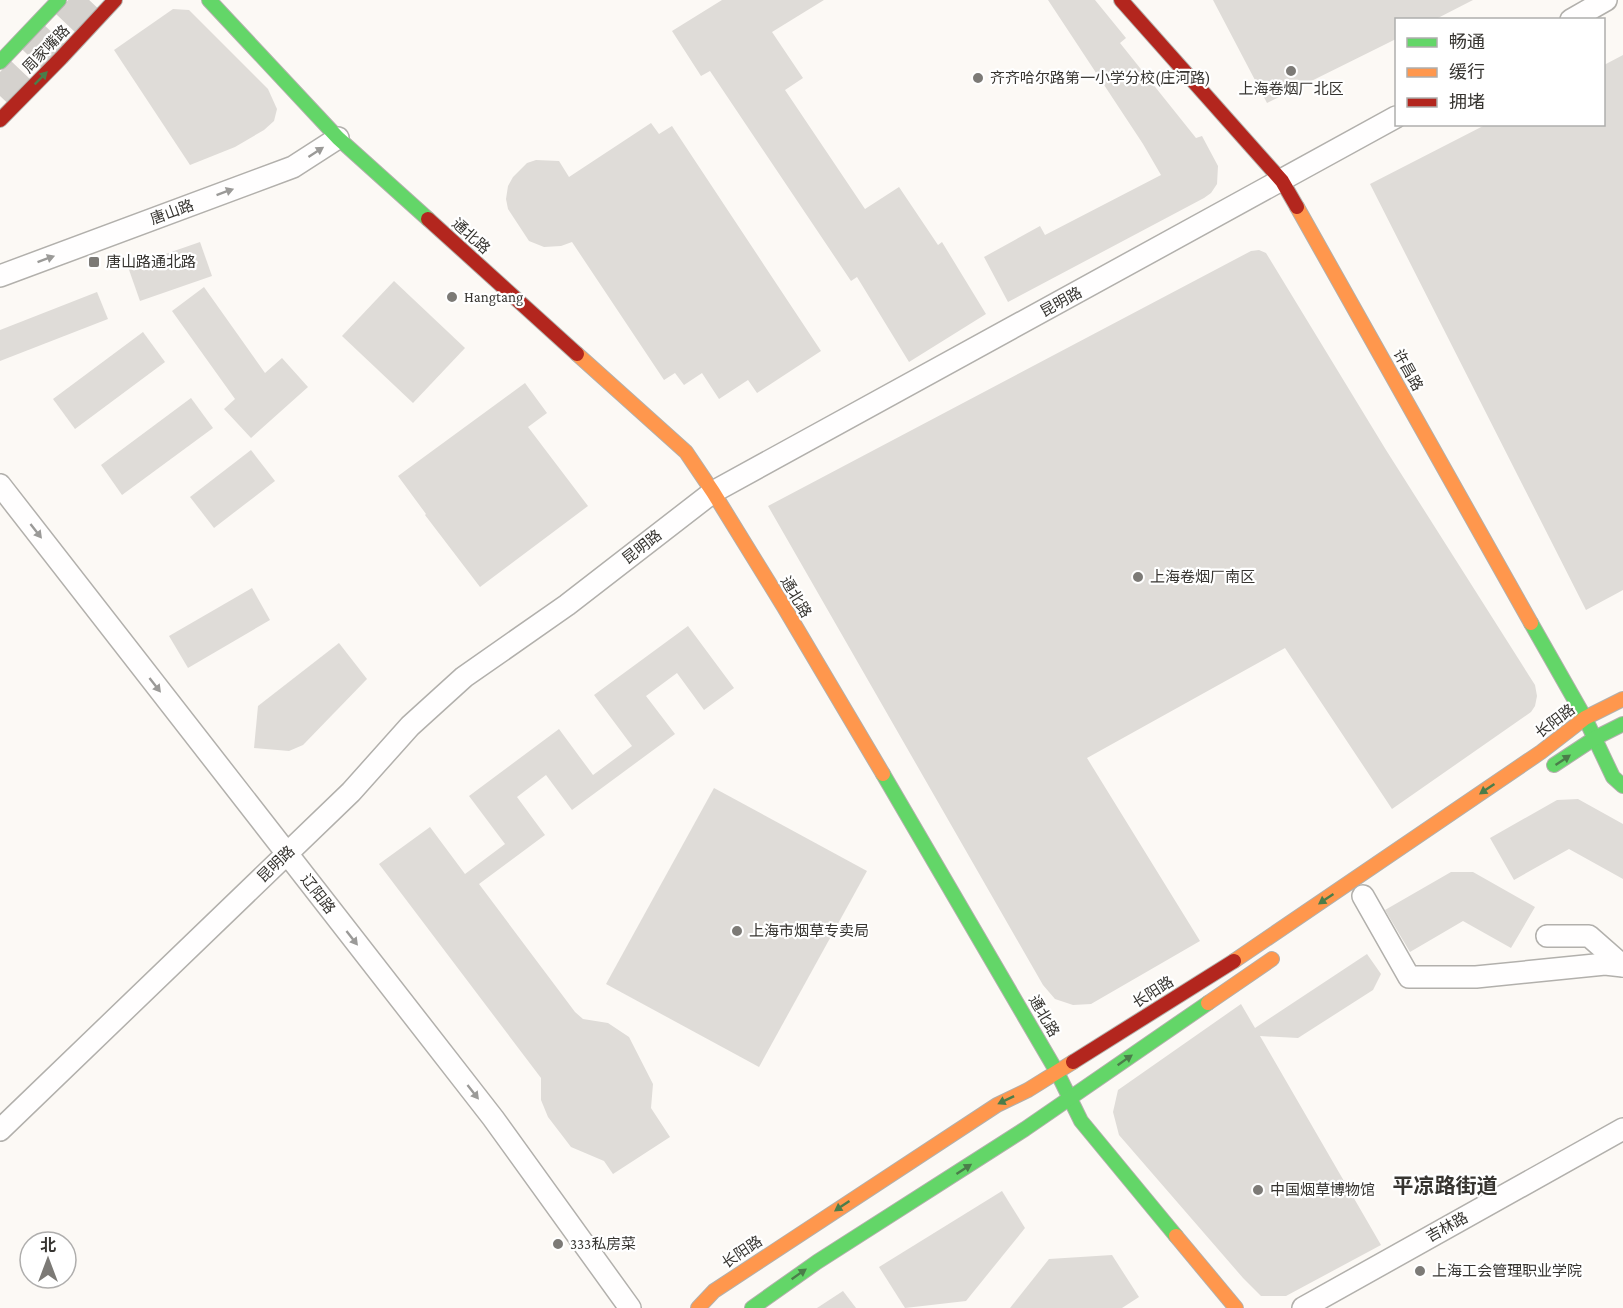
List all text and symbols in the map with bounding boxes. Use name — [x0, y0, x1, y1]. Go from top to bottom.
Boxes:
legend — [1395, 18, 1605, 126]
street label: 周家嘴路 — [19, 22, 73, 76]
text: 畅通 — [1449, 32, 1485, 52]
text: 缓行 — [1449, 62, 1485, 82]
marker: 上海卷烟厂北区 — [1284, 64, 1298, 78]
place label: 齐齐哈尔路第一小学分校(庄河路) — [990, 69, 1211, 87]
marker: 齐齐哈尔路第一小学分校(庄河路) — [971, 71, 985, 85]
one-way arrow — [34, 72, 48, 86]
place label: 上海卷烟厂北区 — [1238, 80, 1344, 97]
text: 拥堵 — [1449, 92, 1485, 112]
one-way arrow — [308, 147, 324, 158]
one-way arrow — [216, 187, 234, 197]
street label: 唐山路 — [148, 197, 196, 227]
street label: 通北路 — [449, 214, 494, 257]
place label: 唐山路通北路 — [106, 253, 196, 270]
one-way arrow — [37, 254, 55, 263]
marker: 唐山路通北路 — [87, 255, 101, 269]
street label: 昆明路 — [1037, 284, 1085, 320]
place label: Hangtang — [464, 289, 523, 306]
marker: Hangtang — [445, 290, 459, 304]
street label: 许昌路 — [1390, 346, 1426, 394]
one-way arrow — [29, 523, 42, 539]
street label: 昆明路 — [619, 527, 665, 567]
place label: 上海卷烟厂南区 — [1150, 569, 1255, 585]
marker: 上海卷烟厂南区 — [1131, 570, 1145, 584]
street label: 通北路 — [778, 573, 815, 620]
one-way arrow — [149, 677, 162, 693]
street label: 长阳路 — [1532, 701, 1578, 741]
one-way arrow — [1555, 754, 1571, 765]
one-way arrow — [1479, 783, 1495, 794]
street label: 昆明路 — [254, 843, 298, 885]
street label: 辽阳路 — [298, 871, 338, 917]
one-way arrow — [1318, 893, 1334, 904]
place label: 上海市烟草专卖局 — [749, 923, 869, 939]
marker: 上海市烟草专卖局 — [730, 924, 744, 938]
one-way arrow — [346, 931, 358, 946]
street label: 长阳路 — [1130, 973, 1176, 1011]
street label: 通北路 — [1026, 992, 1063, 1039]
one-way arrow — [1117, 1054, 1133, 1066]
one-way arrow — [466, 1084, 479, 1100]
one-way arrow — [998, 1096, 1015, 1105]
one-way arrow — [955, 1163, 971, 1175]
district label: 平凉路街道 — [1393, 1174, 1498, 1198]
place label: 中国烟草博物馆 — [1270, 1181, 1375, 1198]
marker: 中国烟草博物馆 — [1251, 1183, 1265, 1197]
one-way arrow — [834, 1200, 850, 1211]
street label: 吉林路 — [1423, 1209, 1471, 1245]
north arrow — [18, 1230, 78, 1290]
street label: 长阳路 — [719, 1233, 765, 1271]
place label: 333私房菜 — [570, 1236, 636, 1252]
text: 北 — [40, 1237, 56, 1254]
marker: 333私房菜 — [551, 1237, 565, 1251]
place label: 上海工会管理职业学院 — [1432, 1263, 1582, 1279]
marker: 上海工会管理职业学院 — [1413, 1264, 1427, 1278]
one-way arrow — [791, 1268, 807, 1280]

